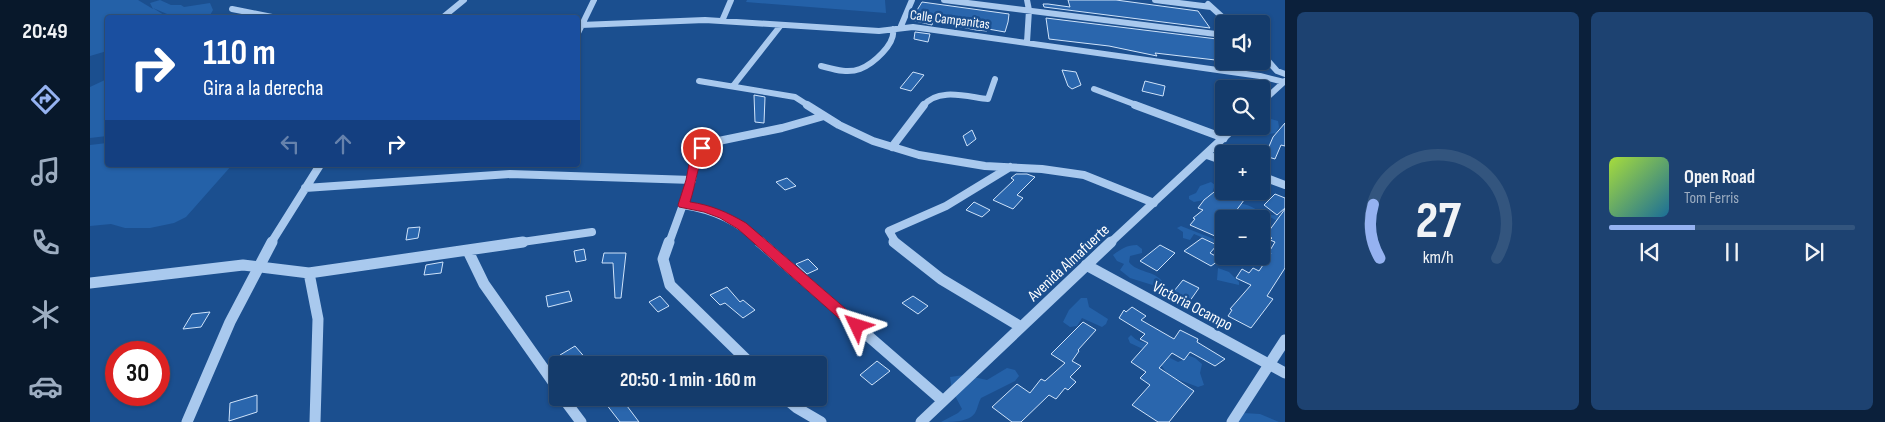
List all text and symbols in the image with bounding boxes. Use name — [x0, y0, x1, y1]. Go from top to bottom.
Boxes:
street label: Calle Campanitas — [909, 6, 991, 33]
map controls — [1215, 15, 1270, 265]
button: sound — [1215, 15, 1270, 70]
text: 20:49 — [22, 18, 68, 45]
text: 110 m — [203, 32, 276, 75]
icon: right — [120, 35, 185, 100]
text: Gira a la derecha — [203, 75, 324, 102]
button: search — [1215, 80, 1270, 135]
icon: directions — [28, 82, 63, 117]
pin — [681, 127, 723, 169]
icon: left — [276, 130, 304, 158]
icon: ahead — [329, 130, 357, 158]
icon: right — [382, 130, 410, 158]
icon: arrive — [688, 134, 716, 162]
button: + — [1215, 145, 1270, 200]
icon: music — [28, 154, 63, 189]
text: Open Road — [1684, 166, 1755, 189]
text: Tom Ferris — [1684, 189, 1739, 208]
text: 27 — [1415, 190, 1461, 253]
button: − — [1215, 210, 1270, 265]
street label: Avenida Almafuerte — [1024, 221, 1114, 306]
icon: phone — [28, 225, 63, 260]
icon: previous — [1636, 238, 1664, 266]
icon: pause — [1718, 238, 1746, 266]
icon: next — [1800, 238, 1828, 266]
text: km/h — [1423, 247, 1453, 268]
street label: Victoria Ocampo — [1149, 277, 1236, 335]
icon: climate — [28, 297, 63, 332]
position arrow — [830, 299, 882, 351]
speed limit sign: 30 — [105, 341, 170, 406]
icon: car — [28, 369, 63, 404]
text: 20:50 · 1 min · 160 m — [620, 369, 756, 392]

